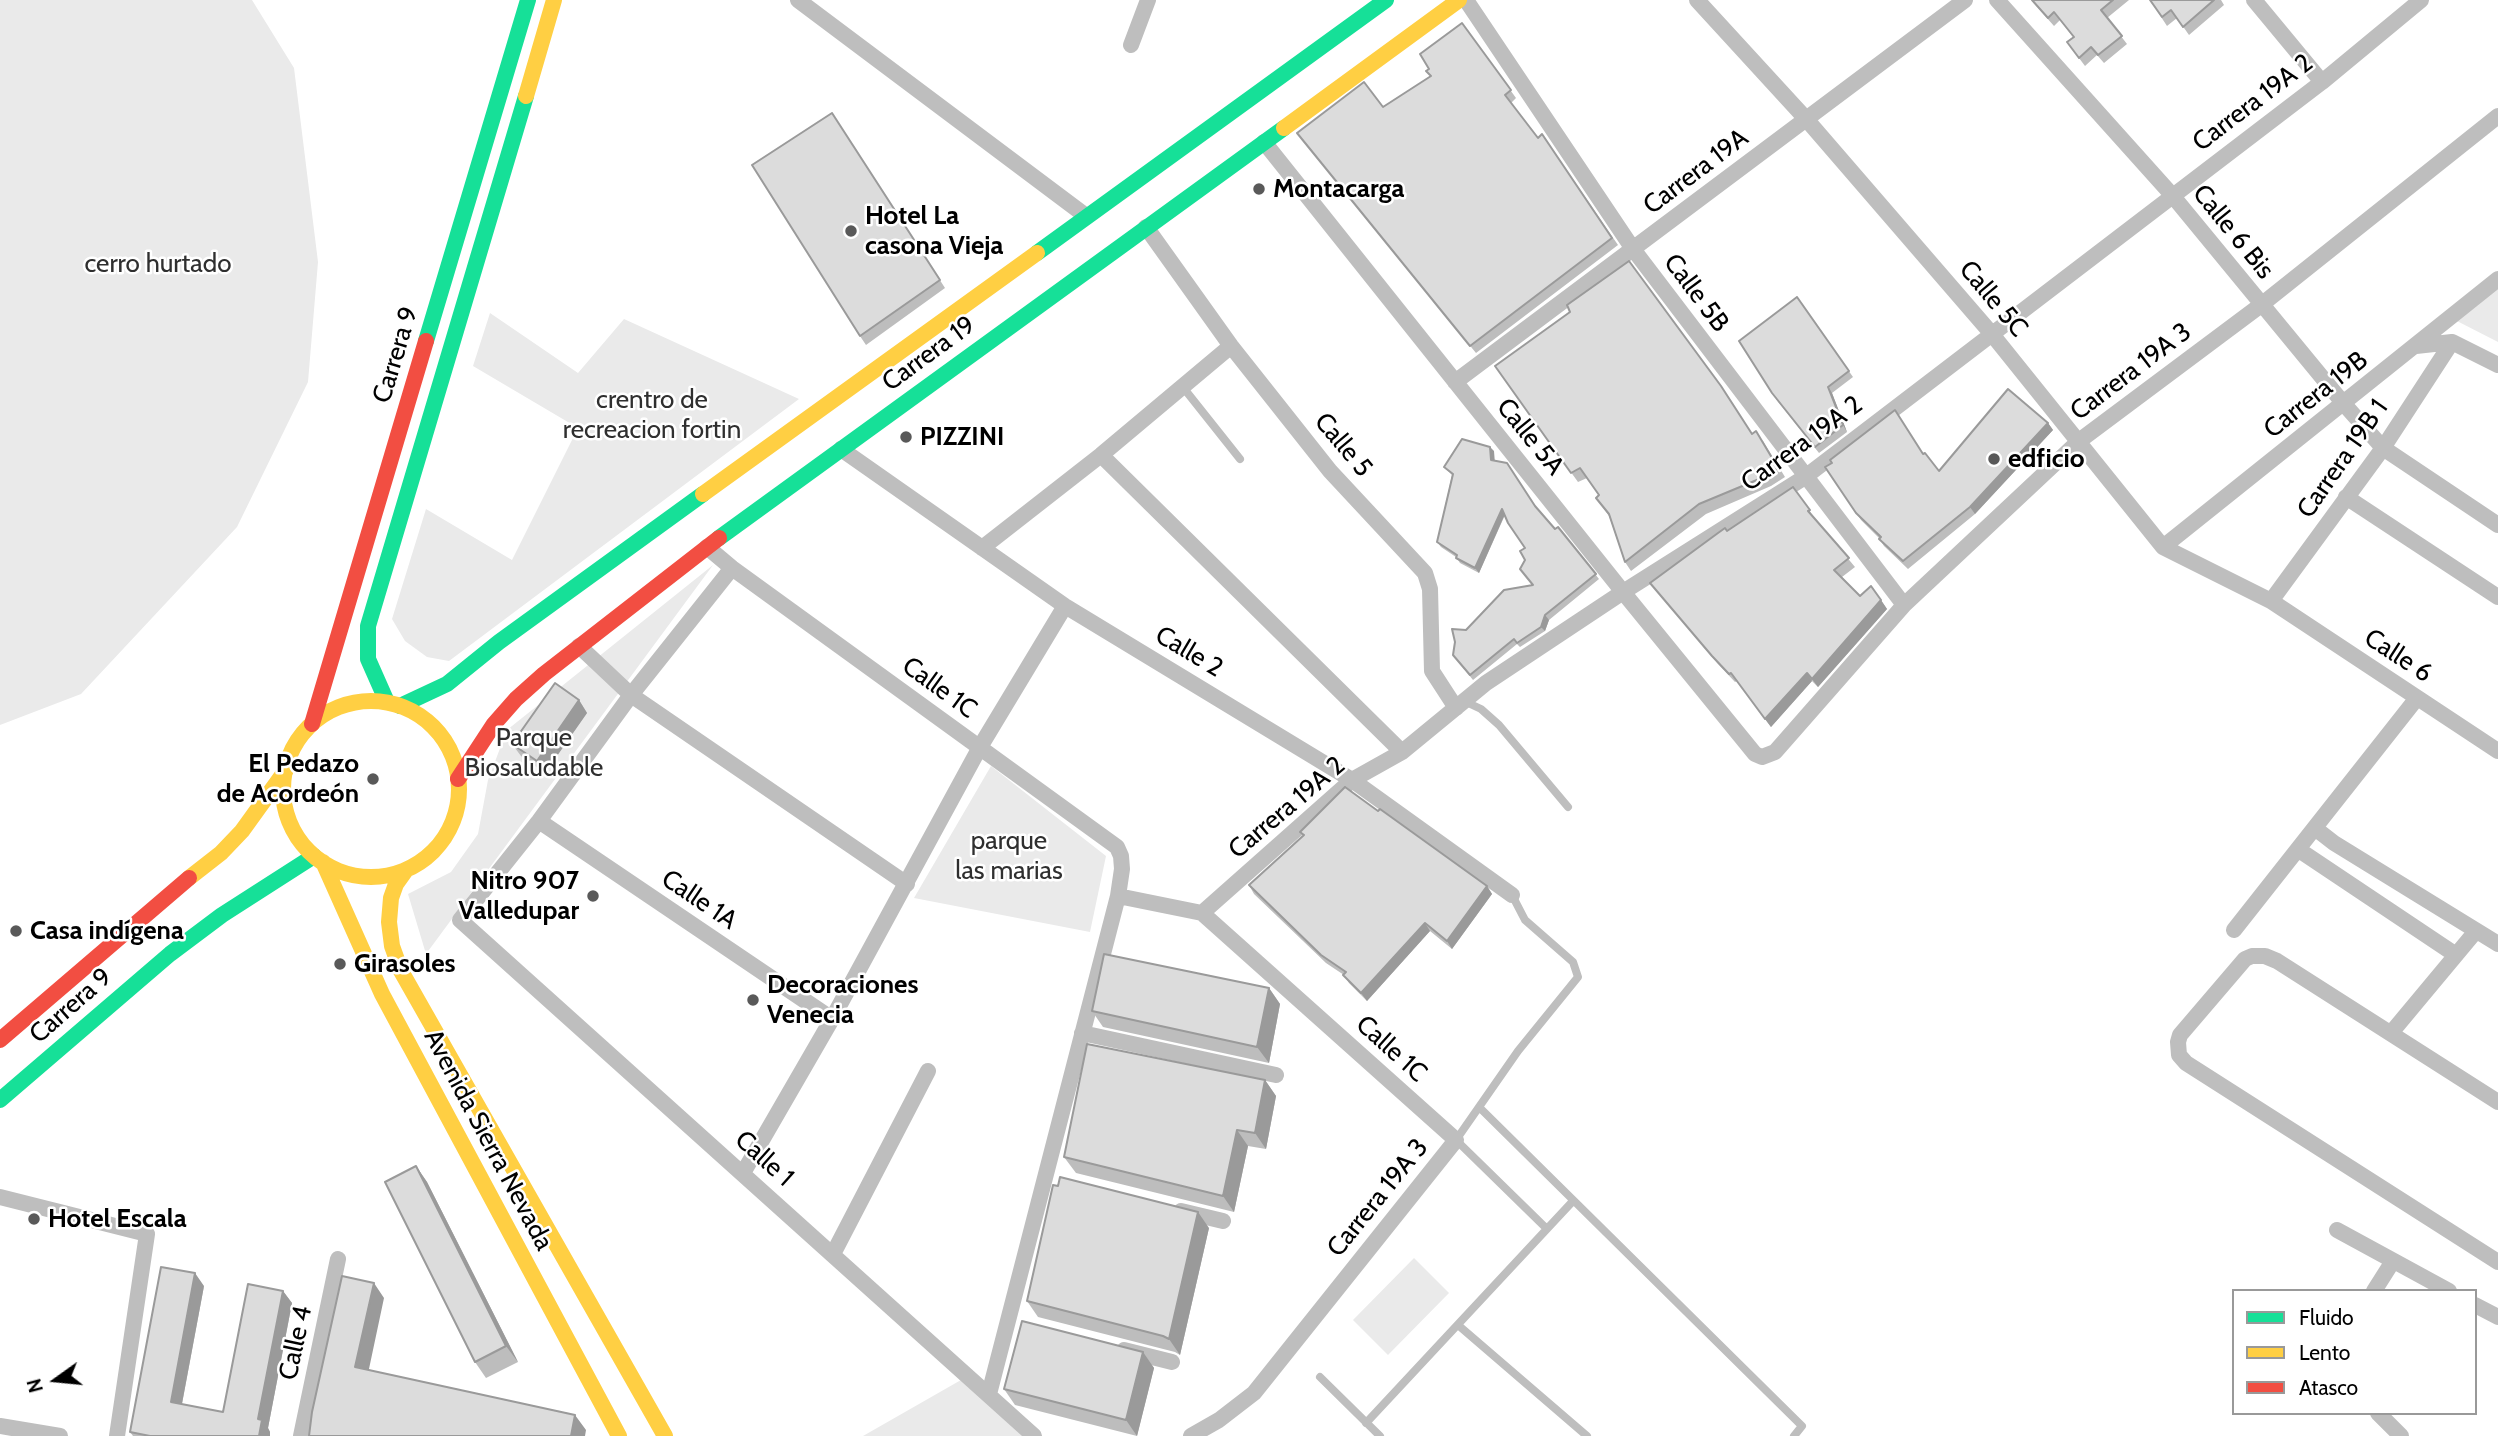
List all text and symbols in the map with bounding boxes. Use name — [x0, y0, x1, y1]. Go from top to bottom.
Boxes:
street label: Carrera 19A 2 — [2187, 48, 2319, 158]
street label: Carrera 19A — [1638, 123, 1754, 221]
place label: Montacarga — [1273, 173, 1404, 205]
street label: Calle 6 Bis — [2186, 179, 2280, 285]
marker: Montacarga — [1251, 181, 1267, 197]
place label: Hotel La casona Vieja — [865, 200, 1004, 262]
marker: Hotel La casona Vieja — [843, 223, 859, 239]
park label: cerro hurtado — [84, 248, 232, 280]
street label: Calle 5B — [1657, 248, 1735, 338]
street label: Calle 5C — [1952, 255, 2034, 343]
street label: Carrera 9 — [367, 303, 425, 407]
street label: Carrera 19 — [876, 310, 982, 398]
street label: Carrera 19A 3 — [2065, 317, 2197, 427]
street label: Carrera 19B — [2258, 345, 2374, 445]
park label: crentro de recreacion fortin — [563, 384, 741, 446]
street label: Carrera 19A 2 — [1735, 390, 1869, 498]
street label: Calle 5A — [1490, 392, 1570, 482]
street label: Carrera 19B 1 — [2291, 394, 2395, 524]
street label: Calle 5 — [1307, 407, 1379, 483]
place label: PIZZINI — [920, 421, 1004, 453]
marker: PIZZINI — [898, 429, 914, 445]
place label: edficio — [2008, 443, 2085, 475]
marker: edficio — [1986, 451, 2002, 467]
street label: Calle 2 — [1149, 620, 1229, 684]
street label: Calle 6 — [2358, 623, 2438, 689]
street label: Calle 1C — [896, 651, 982, 725]
park label: Parque Biosaludable — [465, 722, 603, 784]
place label: El Pedazo de Acordeón — [217, 748, 359, 810]
street label: Carrera 19A 2 — [1222, 750, 1352, 866]
marker: El Pedazo de Acordeón — [365, 771, 381, 787]
park label: parque las marias — [955, 825, 1063, 886]
street label: Calle 1A — [655, 863, 743, 937]
place label: Nitro 907 Valledupar — [458, 865, 579, 926]
marker: Nitro 907 Valledupar — [585, 888, 601, 904]
place label: Casa indígena — [30, 915, 184, 947]
marker: Casa indígena — [8, 923, 24, 939]
place label: Girasoles — [354, 948, 456, 980]
marker: Girasoles — [332, 956, 348, 972]
street label: Carrera 9 — [23, 962, 119, 1050]
place label: Decoraciones Venecia — [767, 969, 919, 1030]
marker: Decoraciones Venecia — [745, 992, 761, 1008]
street label: Calle 1C — [1349, 1009, 1433, 1089]
street label: Avenida Sierra Nevada — [417, 1024, 559, 1256]
street label: Calle 1 — [728, 1125, 800, 1193]
street label: Carrera 19A 3 — [1321, 1133, 1435, 1263]
place label: Hotel Escala — [48, 1203, 187, 1235]
marker: Hotel Escala — [26, 1211, 42, 1227]
legend — [2232, 1289, 2477, 1415]
street label: Calle 4 — [273, 1303, 319, 1383]
text: Fluido — [2299, 1305, 2354, 1330]
text: Lento — [2299, 1340, 2350, 1365]
north arrow — [21, 1345, 91, 1415]
text: Atasco — [2299, 1375, 2358, 1400]
text: N — [22, 1376, 48, 1395]

